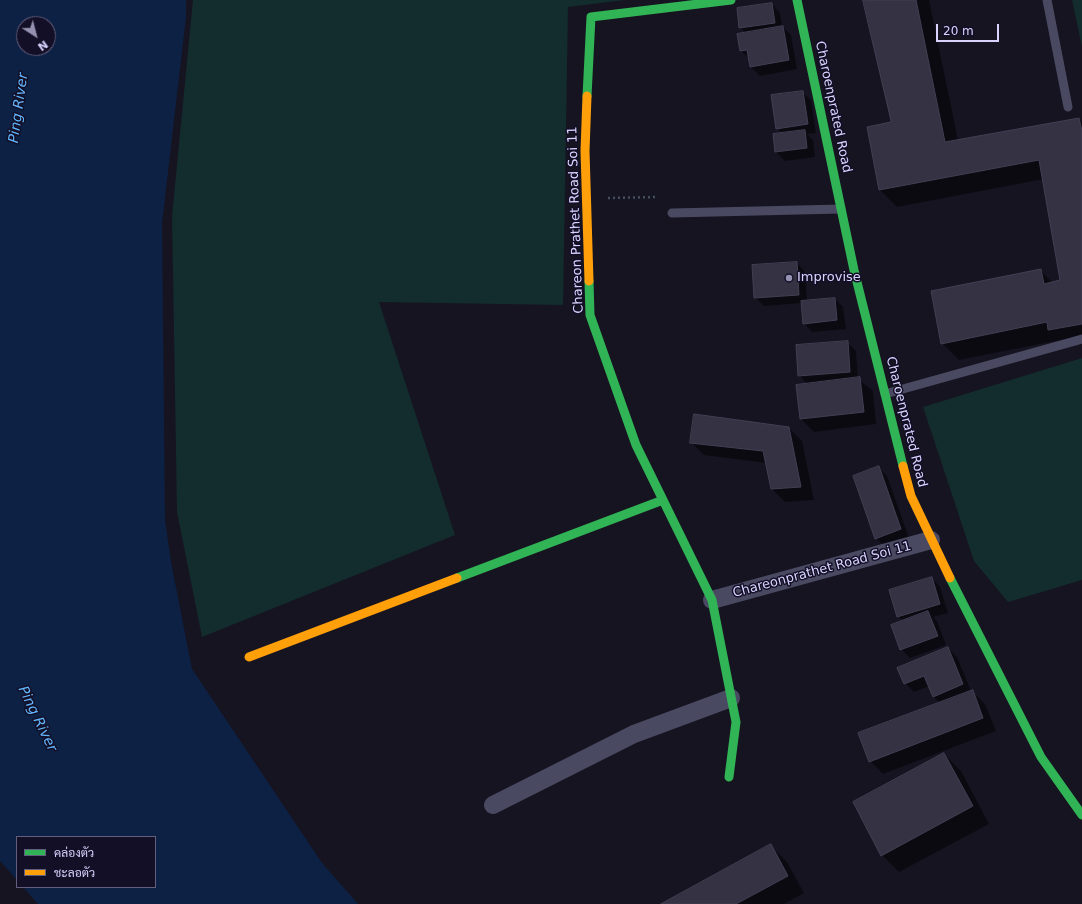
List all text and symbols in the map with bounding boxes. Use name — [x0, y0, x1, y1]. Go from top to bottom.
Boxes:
north arrow — [16, 16, 56, 56]
scale bar — [938, 16, 1001, 42]
text: 20 m — [943, 24, 974, 38]
text: N — [35, 37, 50, 53]
street label: Charoenprated Road — [811, 40, 855, 174]
water label: Ping River — [6, 72, 32, 144]
street label: Chareon Prathet Road Soi 11 — [565, 126, 587, 314]
place label: Improvise — [797, 270, 861, 286]
marker: Improvise — [784, 273, 794, 283]
street label: Charoenprated Road — [882, 355, 930, 489]
street label: Chareonprathet Road Soi 11 — [731, 539, 913, 601]
water label: Ping River — [14, 683, 60, 755]
legend — [16, 836, 156, 888]
text: คล่องตัว — [54, 846, 94, 860]
text: ชะลอตัว — [54, 866, 95, 880]

